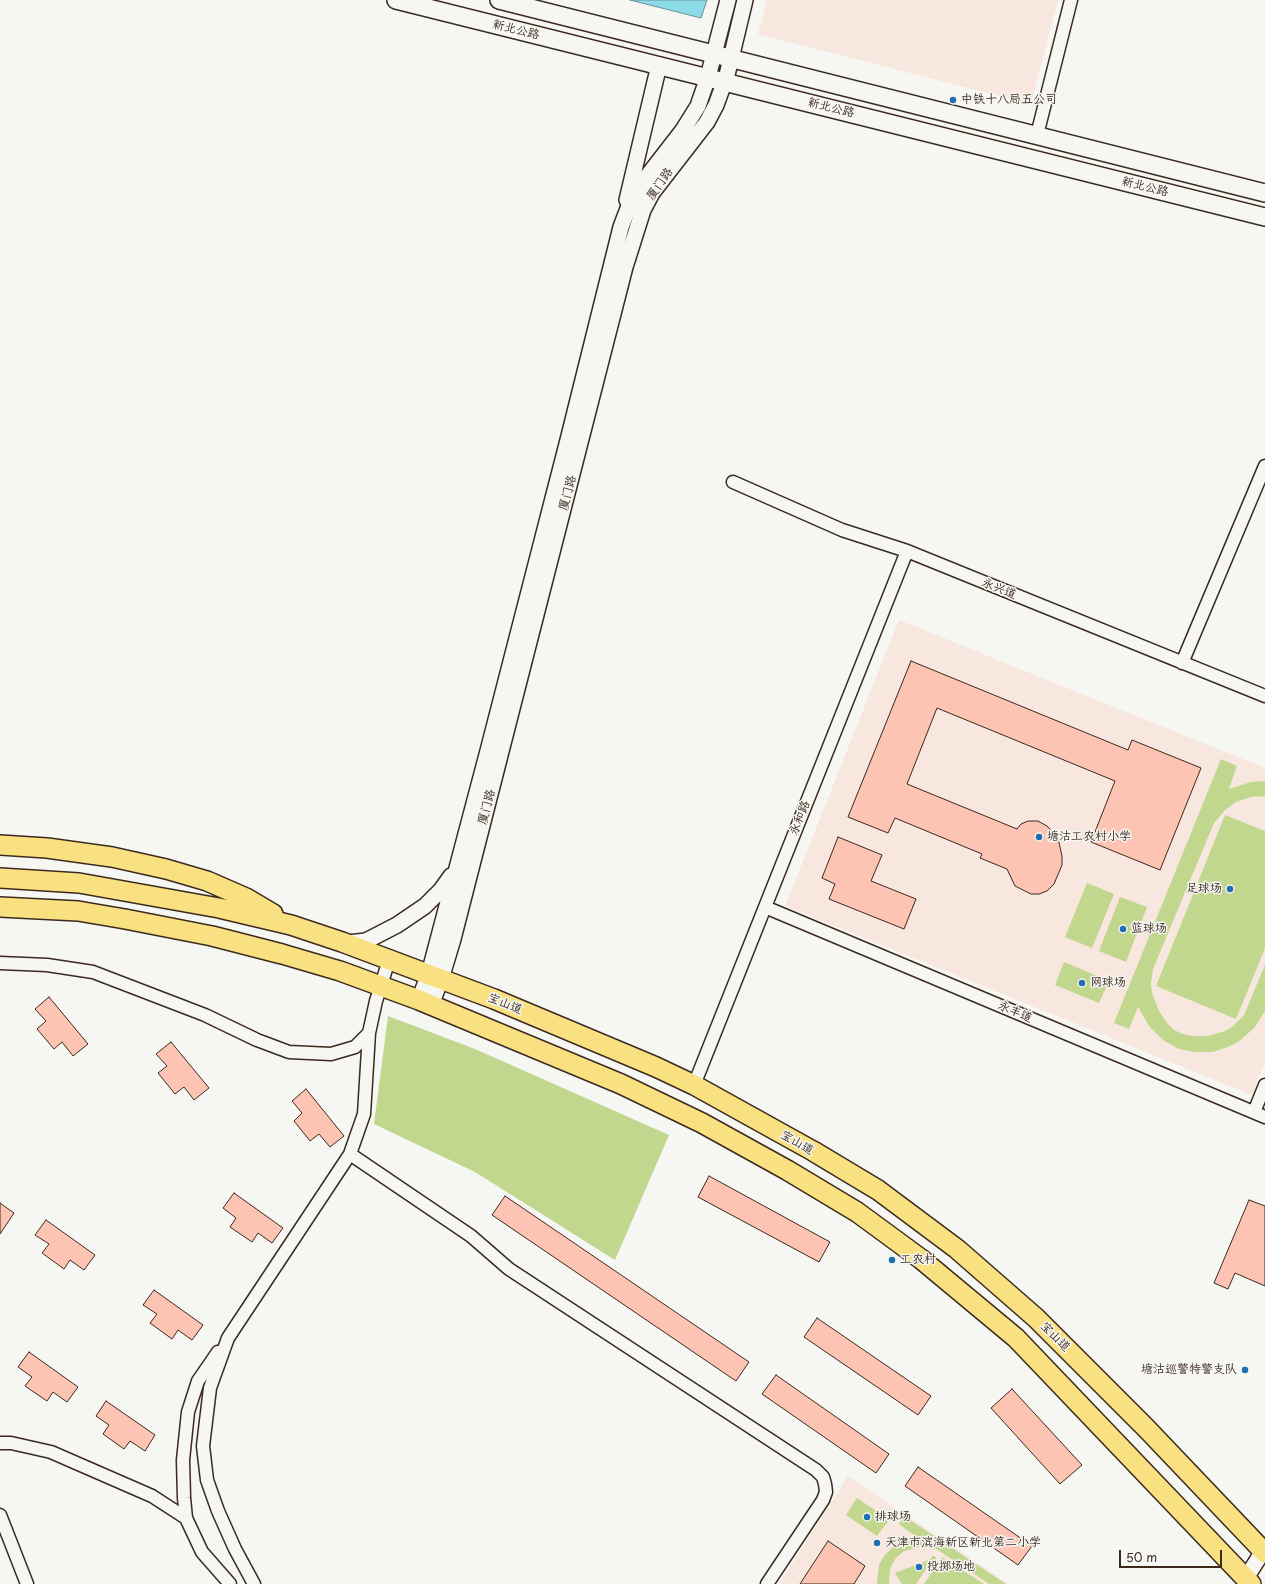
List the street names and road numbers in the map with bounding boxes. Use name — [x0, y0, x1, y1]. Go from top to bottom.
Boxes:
street label: 新北公路 — [491, 17, 541, 43]
street label: 新北公路 — [806, 95, 856, 121]
street label: 厦门路 — [644, 165, 676, 203]
street label: 新北公路 — [1120, 174, 1170, 200]
street label: 厦门路 — [557, 474, 579, 512]
street label: 永兴道 — [980, 576, 1018, 602]
street label: 厦门路 — [476, 788, 498, 826]
street label: 永和路 — [787, 799, 813, 837]
street label: 宝山道 — [486, 991, 524, 1017]
street label: 永丰道 — [996, 998, 1034, 1026]
street label: 宝山道 — [778, 1128, 816, 1158]
street label: 宝山道 — [1037, 1319, 1073, 1355]

